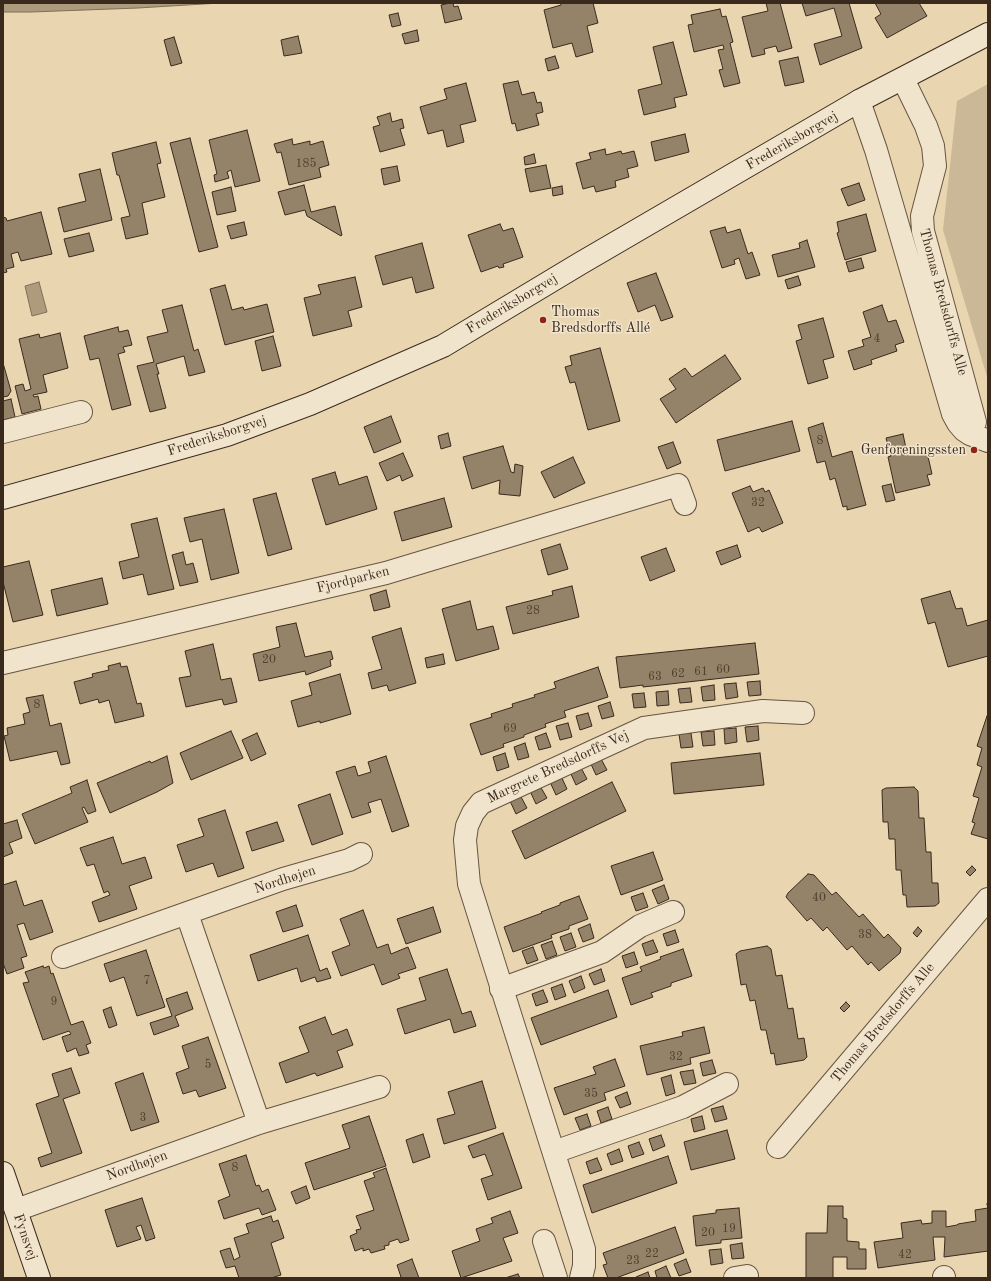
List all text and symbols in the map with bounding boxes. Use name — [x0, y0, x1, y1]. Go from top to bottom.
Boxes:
street label: Frederiksborgvej — [743, 108, 841, 174]
house number: 185 — [296, 157, 316, 171]
street label: Thomas Bredsdorffs Alle — [915, 227, 971, 377]
street label: Frederiksborgvej — [463, 270, 561, 338]
place label: Thomas Bredsdorffs Allé — [551, 304, 650, 336]
marker: Thomas Bredsdorffs Allé — [538, 315, 548, 325]
house number: 4 — [874, 332, 880, 346]
street label: Frederiksborgvej — [165, 412, 269, 460]
house number: 8 — [817, 434, 823, 448]
place label: Genforeningssten — [861, 442, 966, 458]
marker: Genforeningssten — [969, 445, 979, 455]
house number: 32 — [751, 496, 765, 510]
street label: Fjordparken — [315, 563, 391, 597]
house number: 28 — [526, 604, 540, 618]
house number: 20 — [262, 653, 276, 667]
house number: 60 — [716, 663, 730, 677]
house number: 61 — [694, 665, 708, 679]
house number: 62 — [671, 667, 685, 681]
house number: 63 — [648, 670, 662, 684]
house number: 8 — [34, 698, 40, 712]
house number: 69 — [503, 722, 517, 736]
street label: Margrete Bredsdorffs Vej — [485, 727, 631, 807]
street label: Nordhøjen — [252, 862, 318, 898]
house number: 40 — [812, 891, 826, 905]
house number: 38 — [858, 928, 872, 942]
street label: Thomas Bredsdorffs Alle — [828, 959, 938, 1087]
house number: 7 — [144, 974, 150, 988]
house number: 9 — [51, 995, 57, 1009]
house number: 32 — [669, 1050, 683, 1064]
house number: 5 — [205, 1058, 211, 1072]
house number: 35 — [584, 1087, 598, 1101]
house number: 3 — [140, 1111, 146, 1125]
street label: Nordhøjen — [104, 1147, 170, 1185]
house number: 8 — [232, 1161, 238, 1175]
street label: Fynsvej — [9, 1211, 41, 1263]
house number: 19 — [722, 1222, 736, 1236]
house number: 20 — [701, 1226, 715, 1240]
house number: 22 — [645, 1247, 659, 1261]
house number: 42 — [898, 1248, 912, 1262]
house number: 23 — [626, 1254, 640, 1268]

